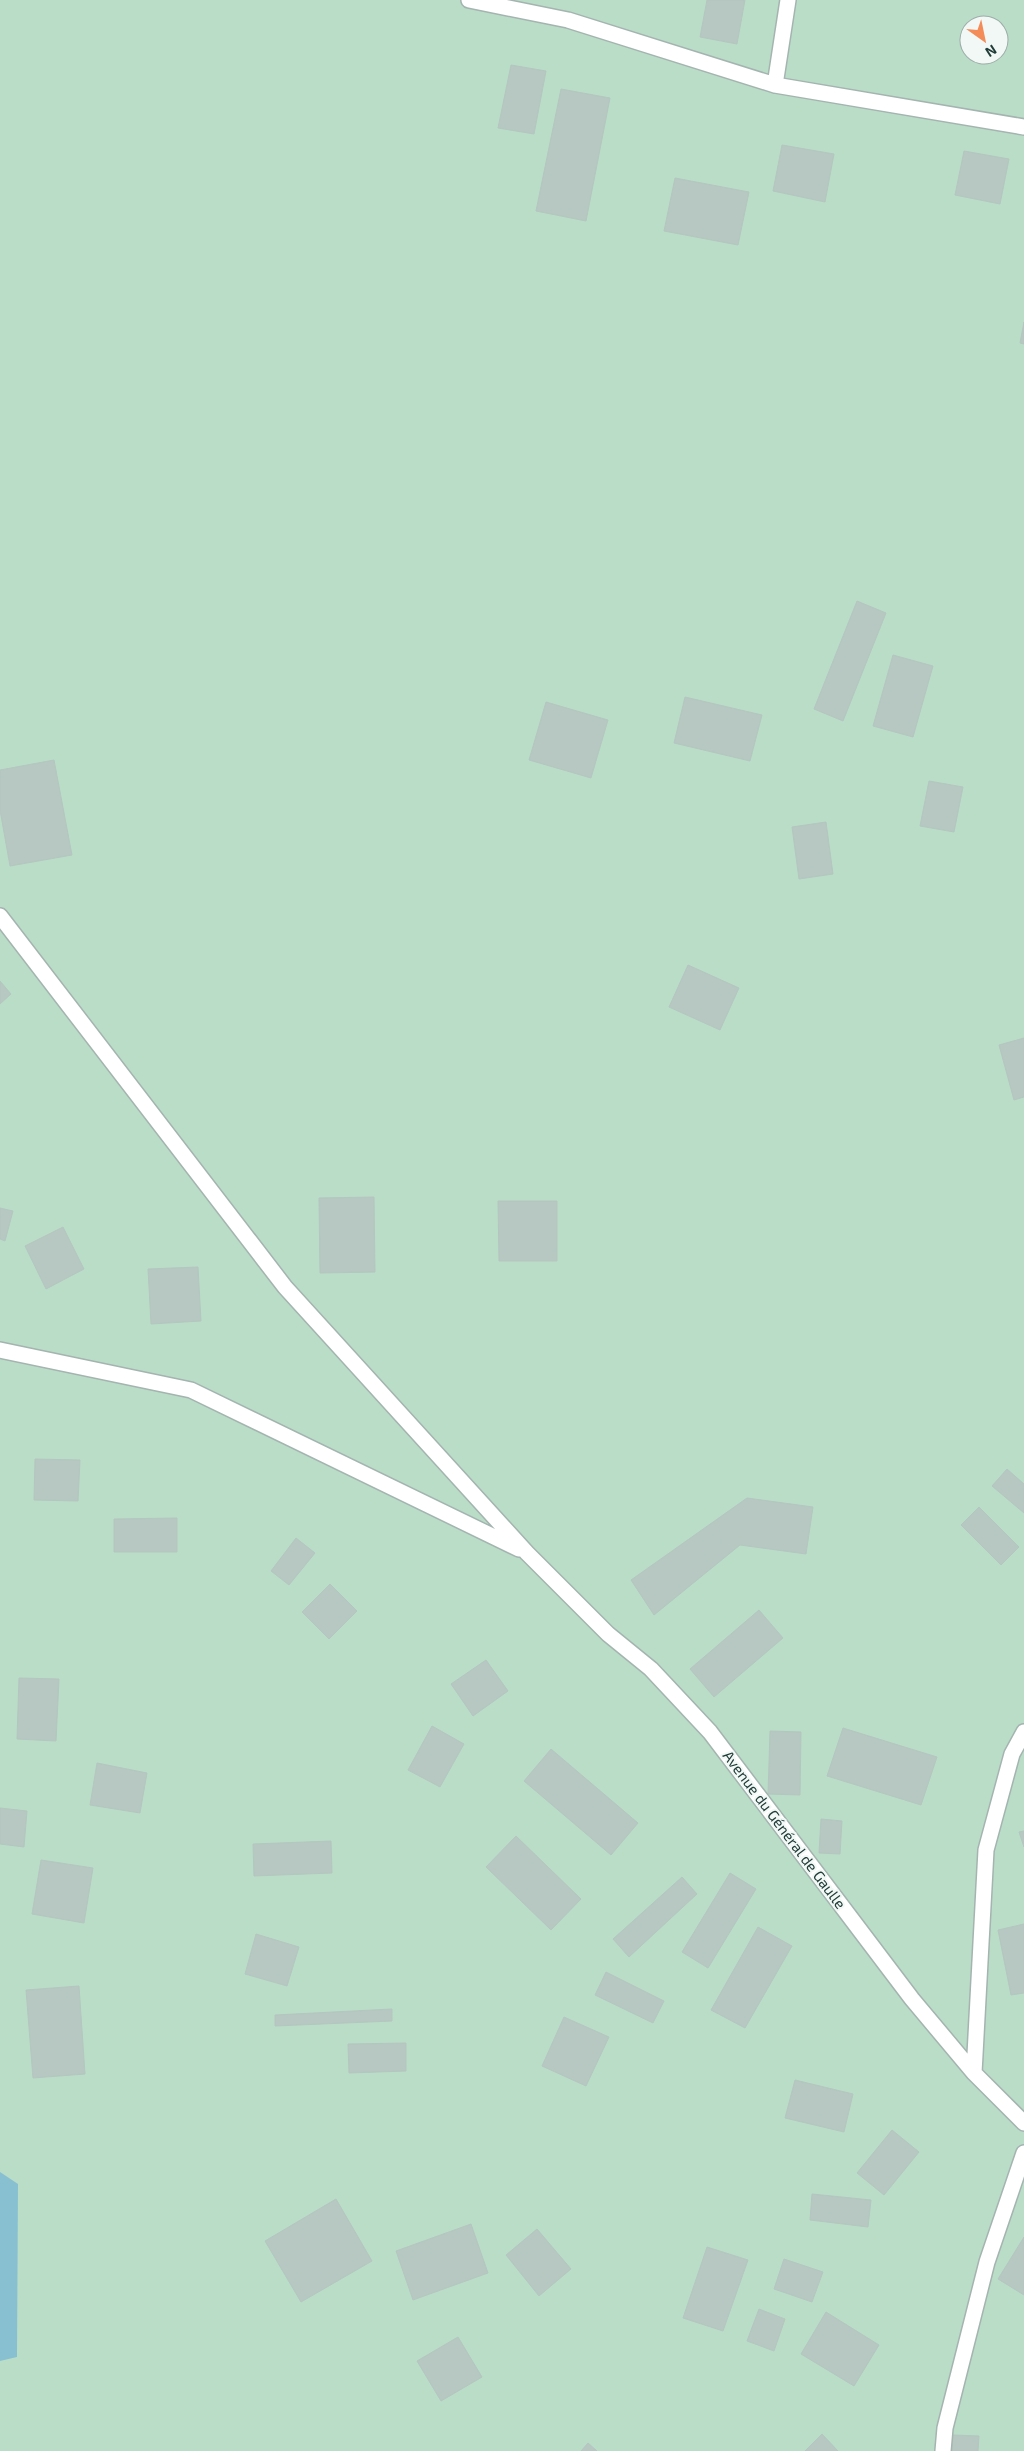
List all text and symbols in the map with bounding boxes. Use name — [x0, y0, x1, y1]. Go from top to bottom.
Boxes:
north arrow — [959, 15, 1009, 65]
text: N — [982, 41, 1000, 61]
street label: Avenue du Général de Gaulle — [719, 1747, 850, 1912]

